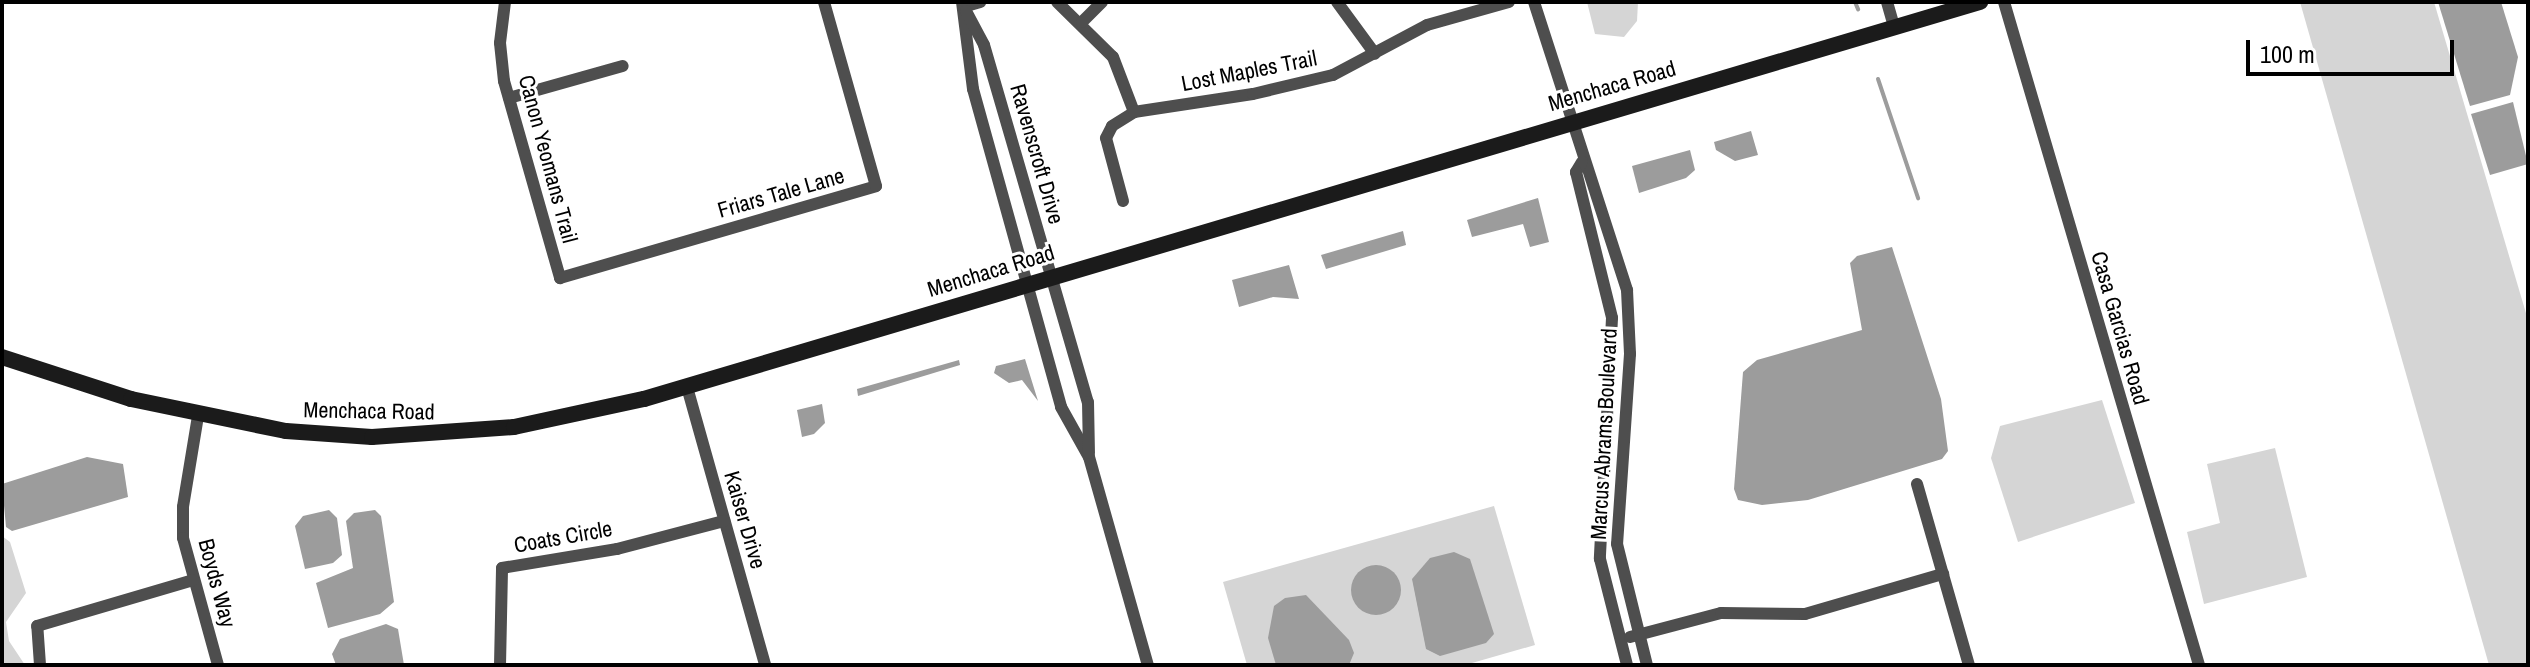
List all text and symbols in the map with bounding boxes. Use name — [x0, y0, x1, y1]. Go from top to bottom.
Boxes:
scale bar — [2250, 24, 2458, 74]
text: 100 m — [2260, 38, 2315, 70]
street label: Lost Maples Trail — [1179, 45, 1319, 97]
street label: Menchaca Road — [1545, 55, 1679, 117]
street label: Canon Yeomans Trail — [513, 72, 583, 246]
street label: Ravenscroft Drive — [1004, 81, 1070, 227]
street label: Friars Tale Lane — [715, 162, 847, 224]
street label: Menchaca Road — [924, 239, 1058, 303]
street label: Casa Garcias Road — [2085, 248, 2155, 408]
street label: Marcus Abrams Boulevard — [1585, 327, 1623, 541]
street label: Menchaca Road — [303, 397, 435, 425]
street label: Kaiser Drive — [718, 468, 772, 572]
street label: Coats Circle — [512, 515, 614, 559]
street label: Boyds Way — [193, 536, 241, 630]

